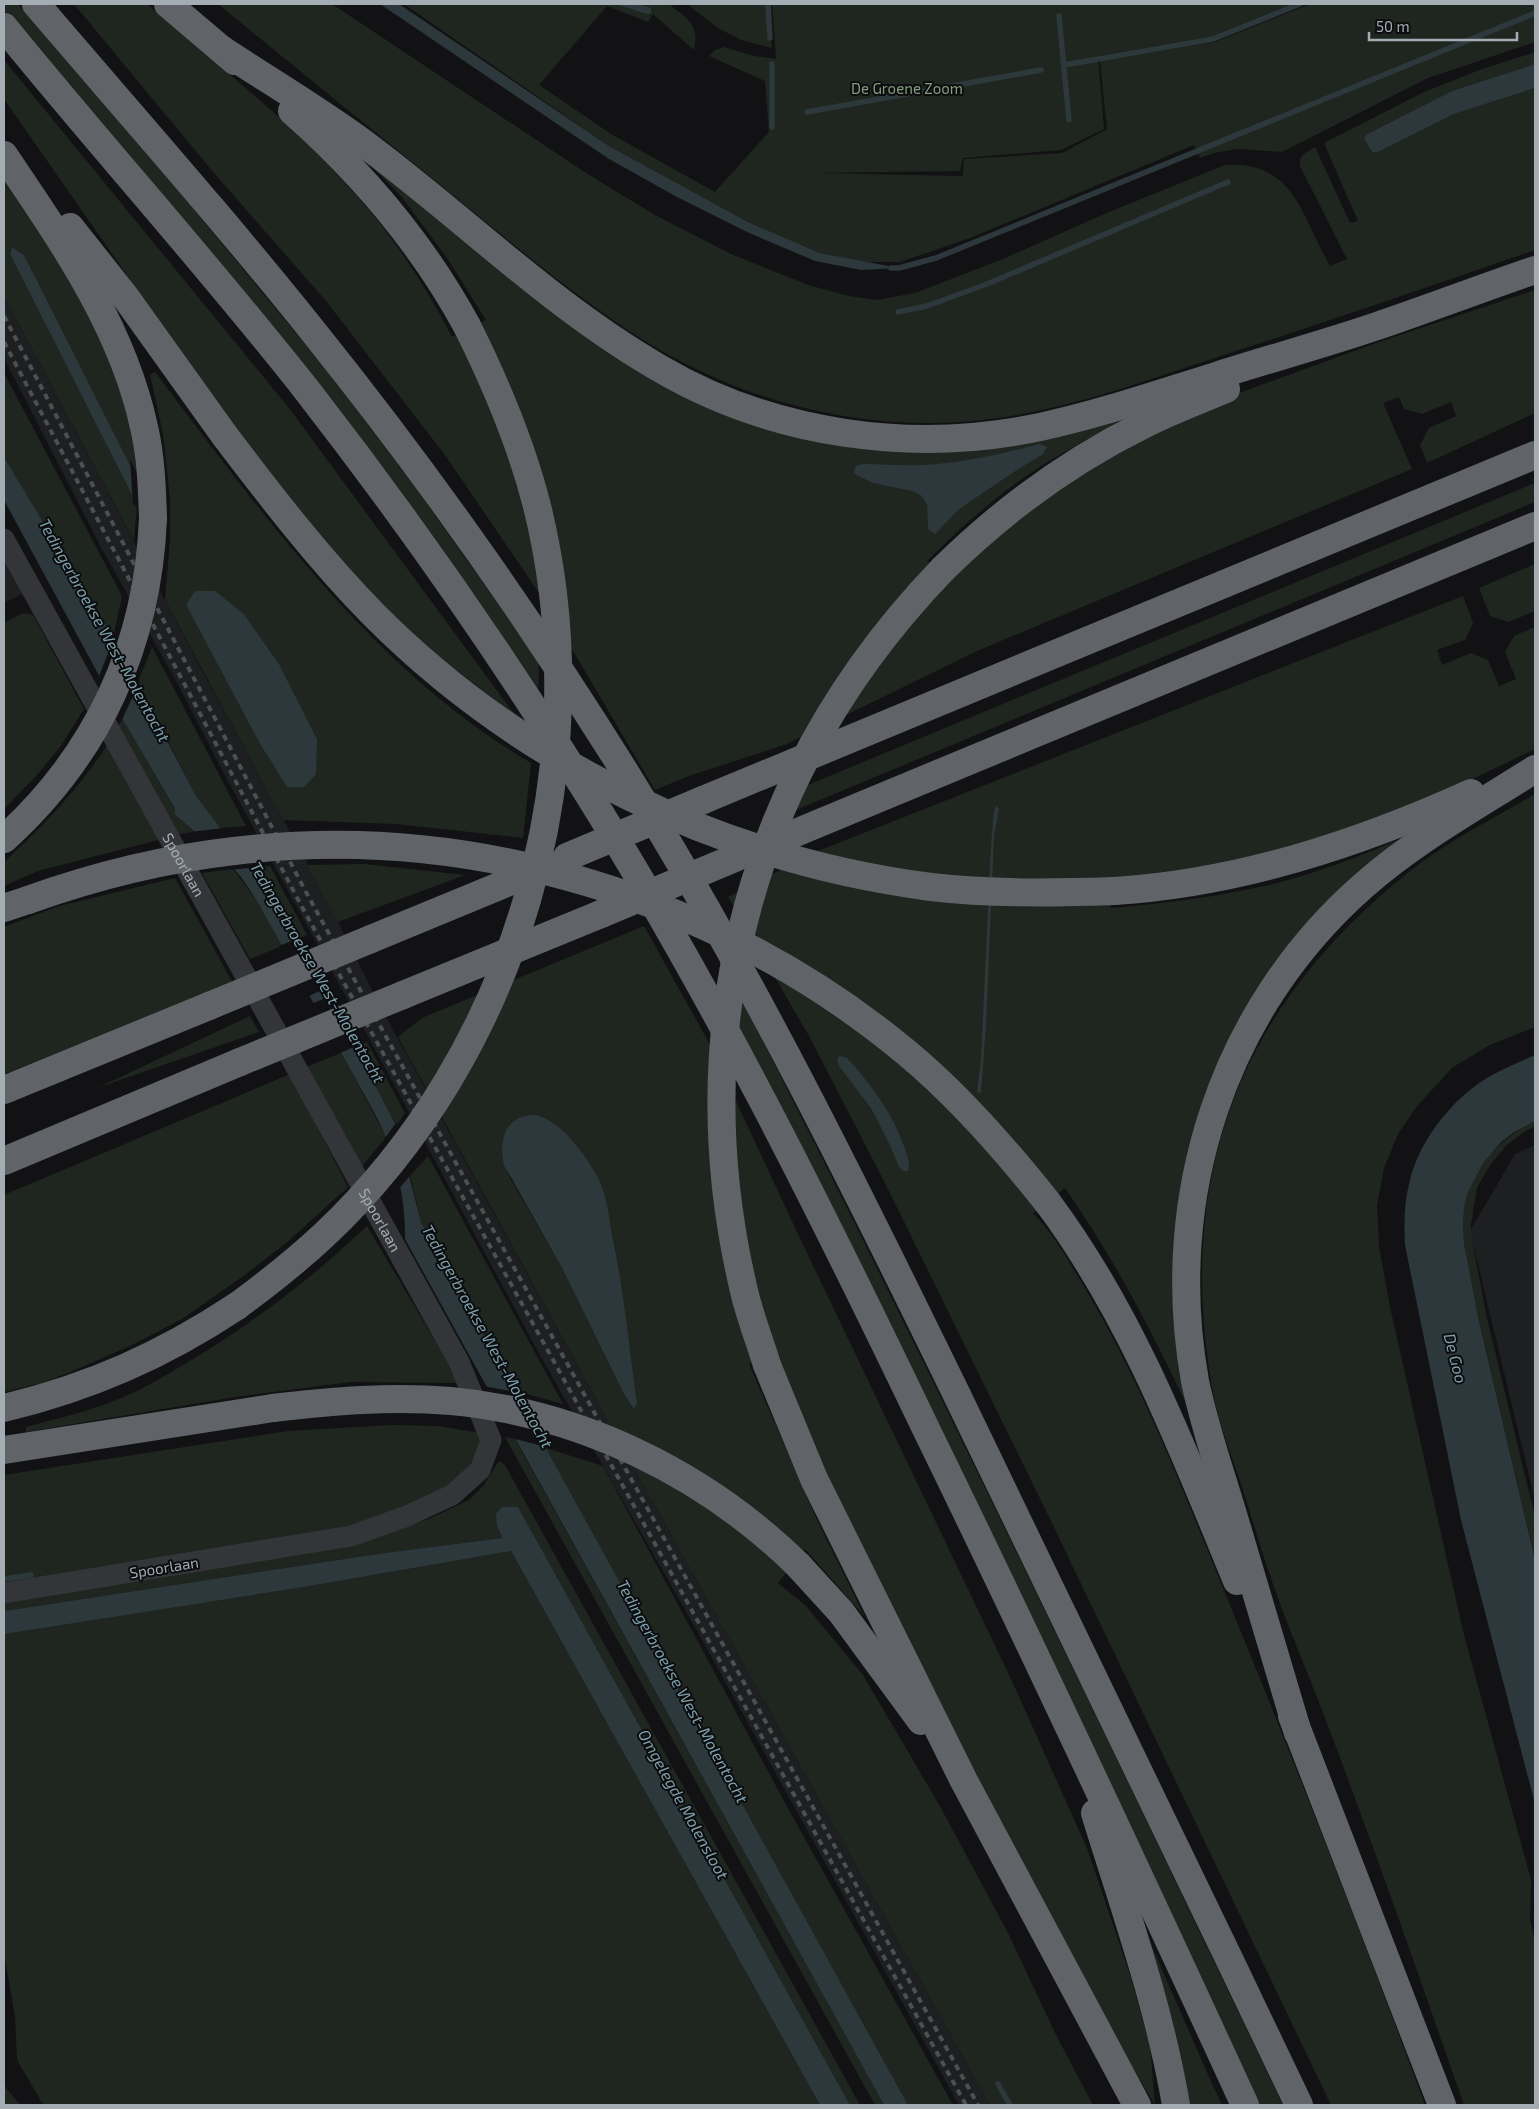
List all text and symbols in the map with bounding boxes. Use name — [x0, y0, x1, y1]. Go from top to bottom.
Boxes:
scale bar — [1369, 10, 1516, 42]
text: 50 m — [1376, 17, 1410, 35]
park label: De Groene Zoom — [851, 79, 963, 97]
water label: Tedingerbroekse West-Molentocht — [36, 515, 175, 746]
street label: Spoorlaan — [159, 830, 209, 899]
water label: Tedingerbroekse West-Molentocht — [247, 858, 390, 1087]
street label: Spoorlaan — [356, 1185, 405, 1255]
water label: Tedingerbroekse West-Molentocht — [419, 1221, 558, 1452]
water label: De Goo — [1441, 1331, 1471, 1385]
street label: Spoorlaan — [128, 1553, 200, 1581]
water label: Tedingerbroekse West-Molentocht — [614, 1576, 753, 1807]
water label: Omgelegde Molensloot — [635, 1726, 734, 1883]

